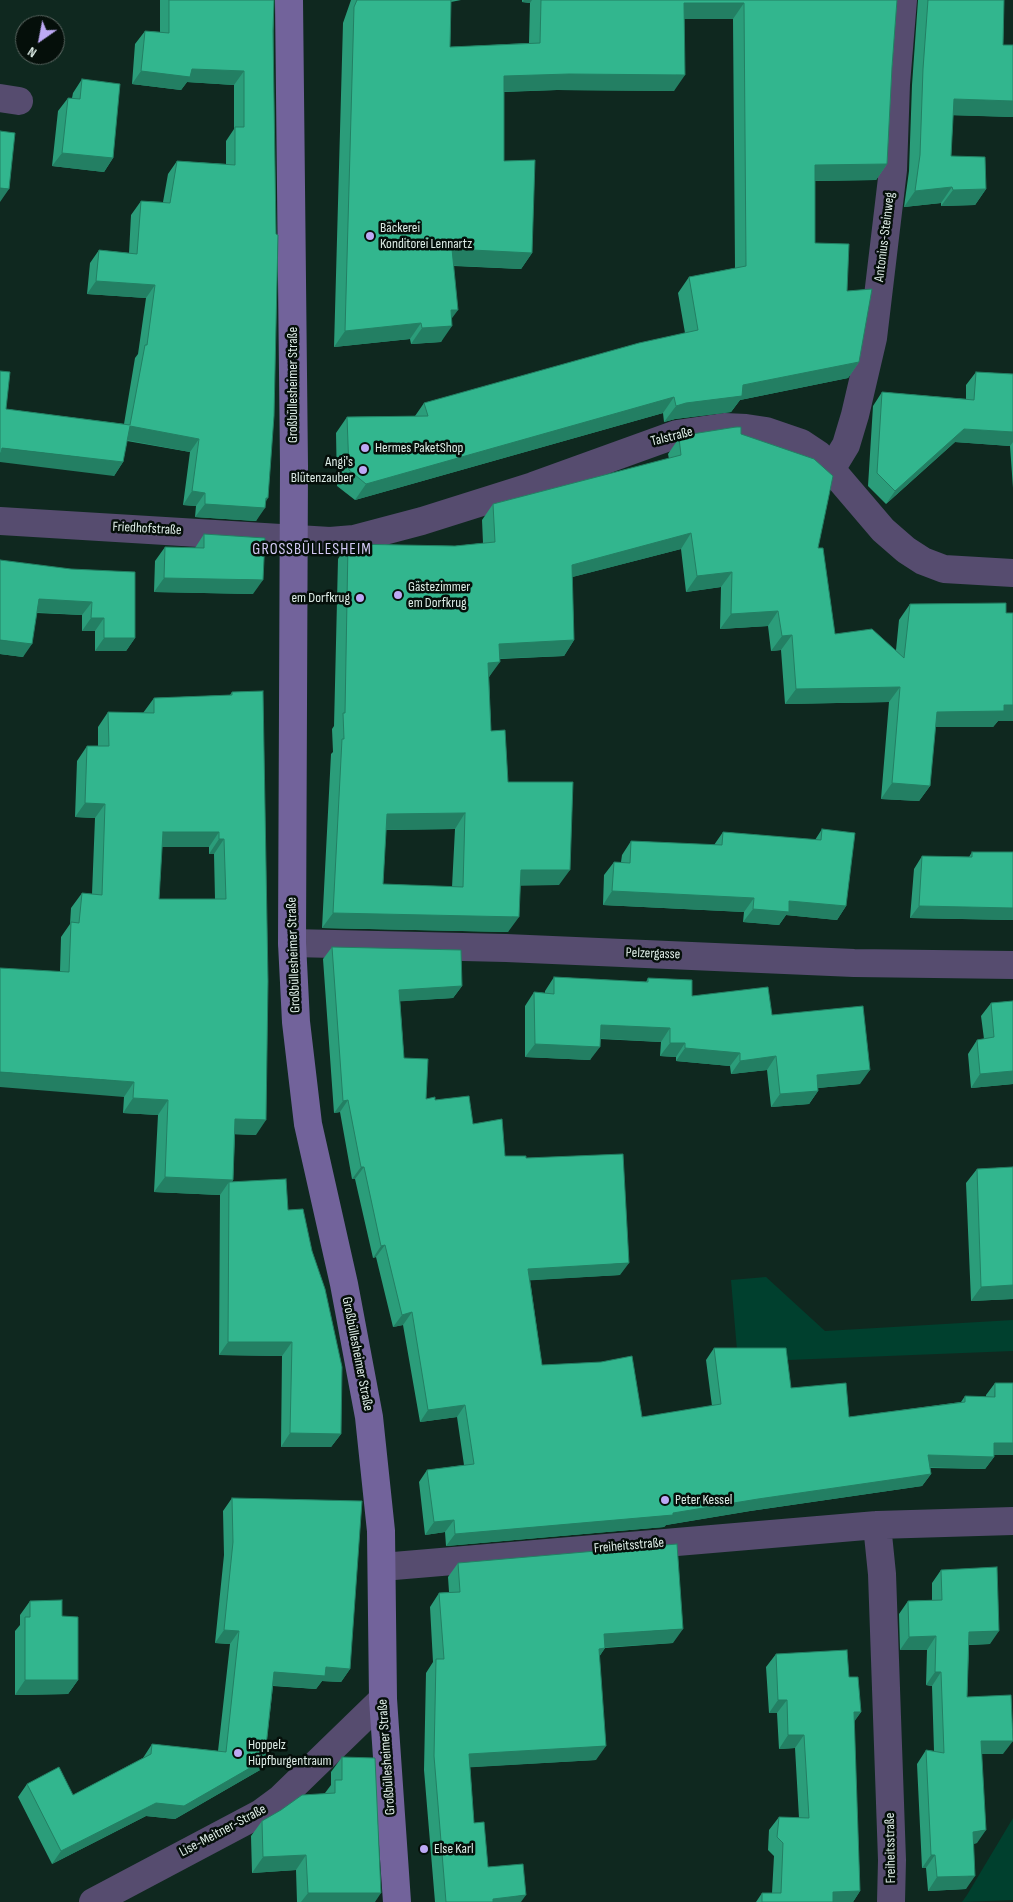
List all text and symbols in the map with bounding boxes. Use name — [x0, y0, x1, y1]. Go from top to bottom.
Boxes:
north arrow — [15, 15, 65, 65]
text: N — [24, 43, 40, 61]
street label: Antonius-Steinweg — [871, 191, 899, 283]
place label: Bäckerei Konditorei Lennartz — [380, 220, 472, 252]
marker: Bäckerei Konditorei Lennartz — [364, 230, 376, 242]
street label: Großbüllesheimer Straße — [285, 327, 301, 443]
street label: Talstraße — [649, 424, 695, 450]
place label: Hermes PaketShop — [375, 440, 463, 456]
marker: Hermes PaketShop — [359, 442, 371, 454]
place label: Angi's Blütenzauber — [291, 454, 353, 487]
marker: Angi's Blütenzauber — [357, 464, 369, 476]
street label: Friedhofstraße — [112, 519, 182, 539]
district label: GROSSBÜLLESHEIM — [250, 540, 374, 560]
place label: Gästezimmer em Dorfkrug — [408, 579, 470, 612]
marker: Gästezimmer em Dorfkrug — [392, 589, 404, 601]
place label: em Dorfkrug — [291, 590, 350, 606]
marker: em Dorfkrug — [354, 592, 366, 604]
street label: Großbüllesheimer Straße — [284, 897, 304, 1013]
street label: Pelzergasse — [625, 945, 681, 963]
street label: Großbüllesheimer Straße — [338, 1295, 376, 1413]
place label: Peter Kessel — [675, 1492, 732, 1508]
marker: Peter Kessel — [659, 1494, 671, 1506]
street label: Freiheitsstraße — [593, 1535, 665, 1557]
street label: Großbüllesheimer Straße — [375, 1699, 399, 1815]
place label: Hoppelz Hüpfburgentraum — [248, 1737, 332, 1770]
marker: Hoppelz Hüpfburgentraum — [232, 1747, 244, 1759]
street label: Lise-Meitner-Straße — [177, 1801, 269, 1861]
street label: Freiheitsstraße — [882, 1813, 900, 1883]
place label: Else Karl — [434, 1841, 474, 1857]
marker: Else Karl — [418, 1843, 430, 1855]

